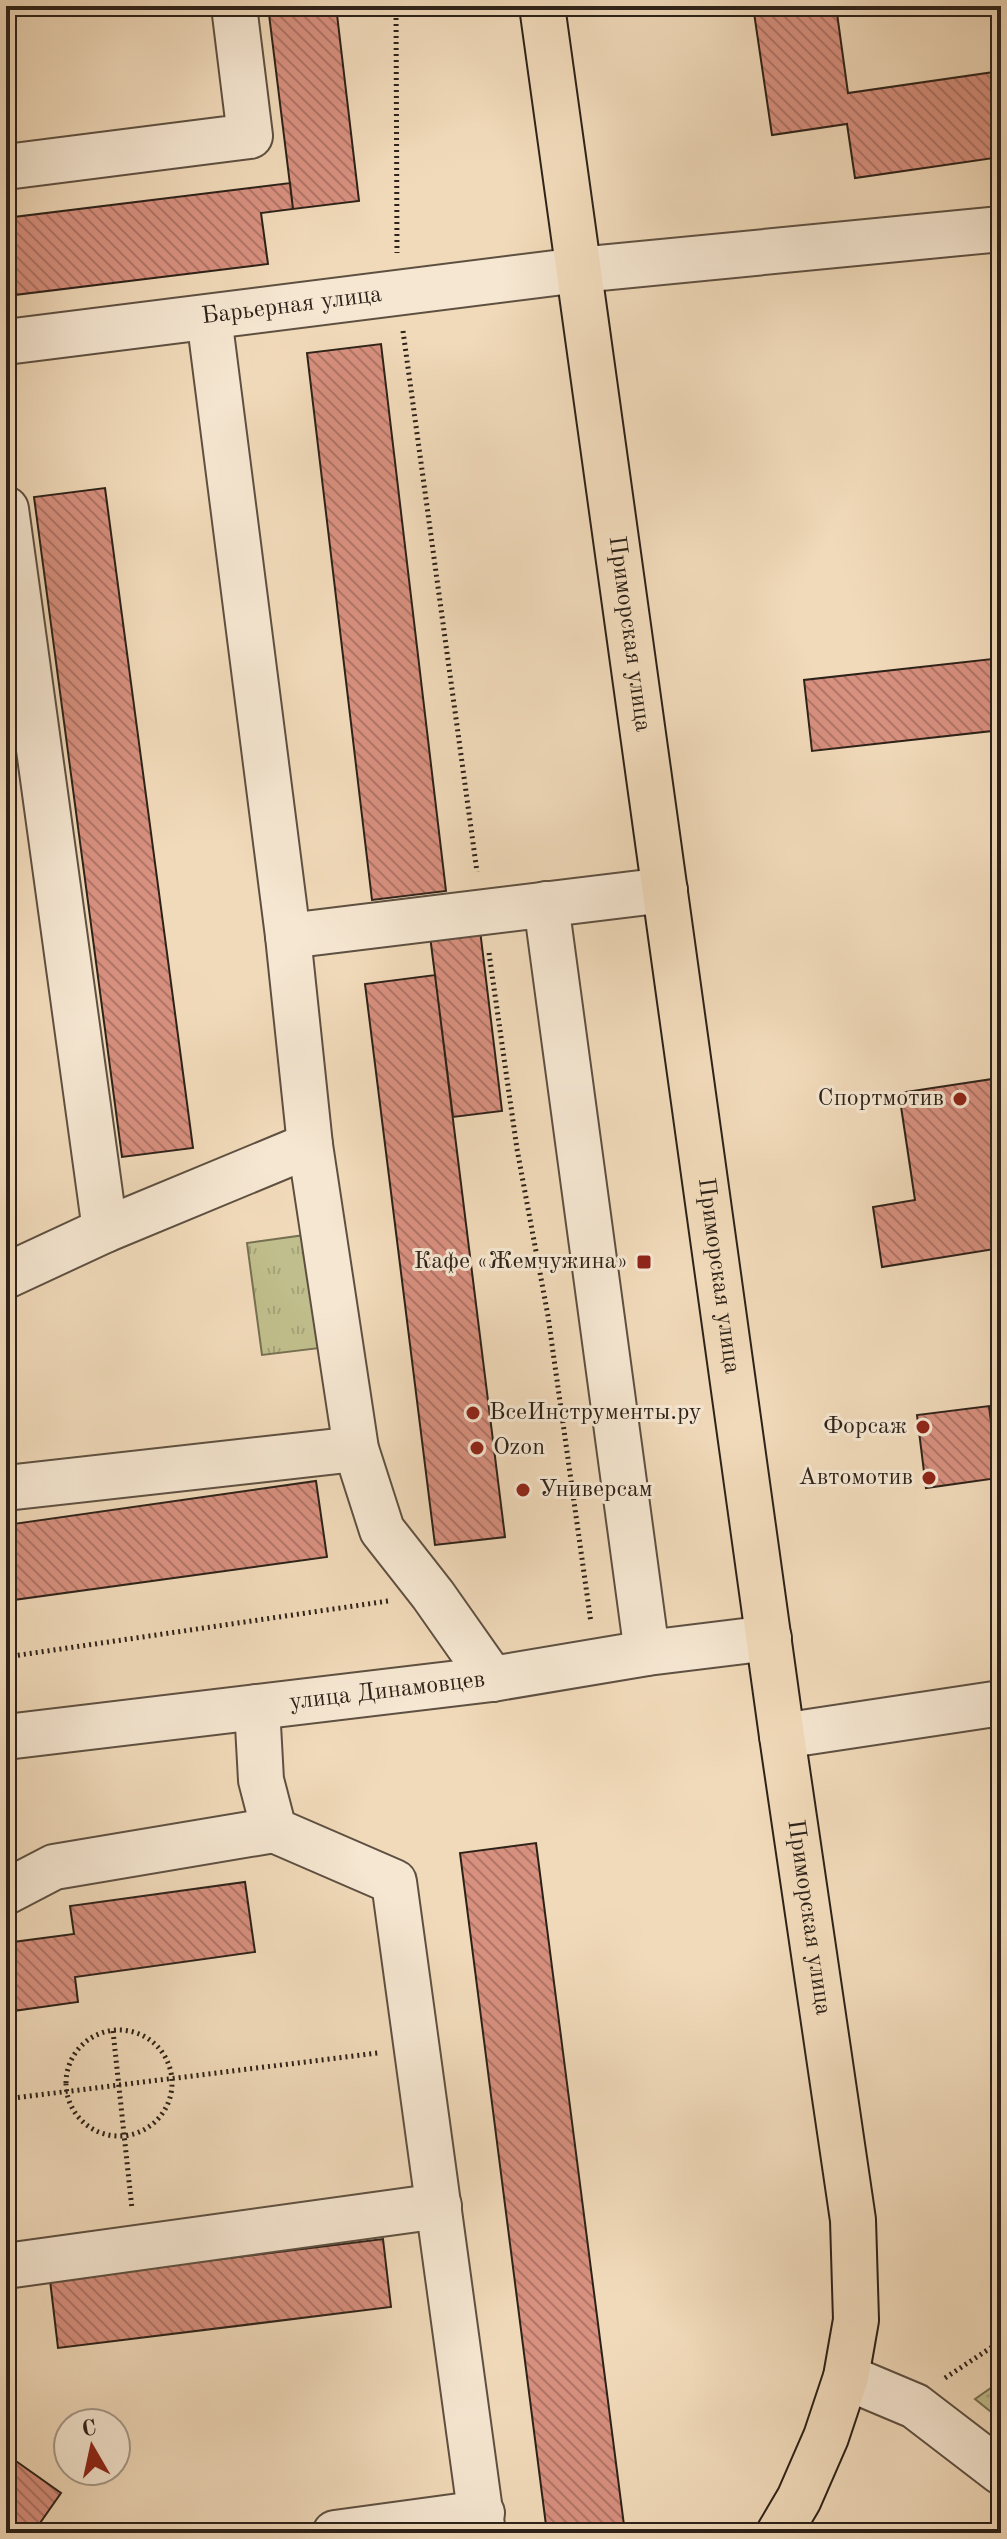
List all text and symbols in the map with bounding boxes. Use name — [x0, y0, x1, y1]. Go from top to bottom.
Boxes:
street label: Барьерная улица — [200, 283, 384, 329]
street label: Приморская улица — [604, 535, 655, 734]
place label: Спортмотив — [818, 1087, 944, 1111]
marker: Спортмотив — [951, 1090, 969, 1108]
street label: Приморская улица — [693, 1176, 744, 1375]
place label: Кафе «Жемчужина» — [414, 1250, 628, 1274]
marker: Кафе «Жемчужина» — [635, 1253, 653, 1271]
place label: ВсеИнструменты.ру — [489, 1401, 702, 1425]
marker: ВсеИнструменты.ру — [464, 1404, 482, 1422]
place label: Форсаж — [823, 1415, 907, 1439]
marker: Форсаж — [914, 1418, 932, 1436]
place label: Ozon — [493, 1436, 545, 1460]
marker: Ozon — [468, 1439, 486, 1457]
place label: Автомотив — [798, 1466, 913, 1490]
marker: Автомотив — [920, 1469, 938, 1487]
place label: Универсам — [539, 1478, 653, 1502]
marker: Универсам — [514, 1481, 532, 1499]
street label: улица Динамовцев — [288, 1668, 486, 1715]
street label: Приморская улица — [782, 1818, 835, 2017]
north arrow — [52, 2407, 132, 2487]
text: С — [80, 2417, 98, 2441]

